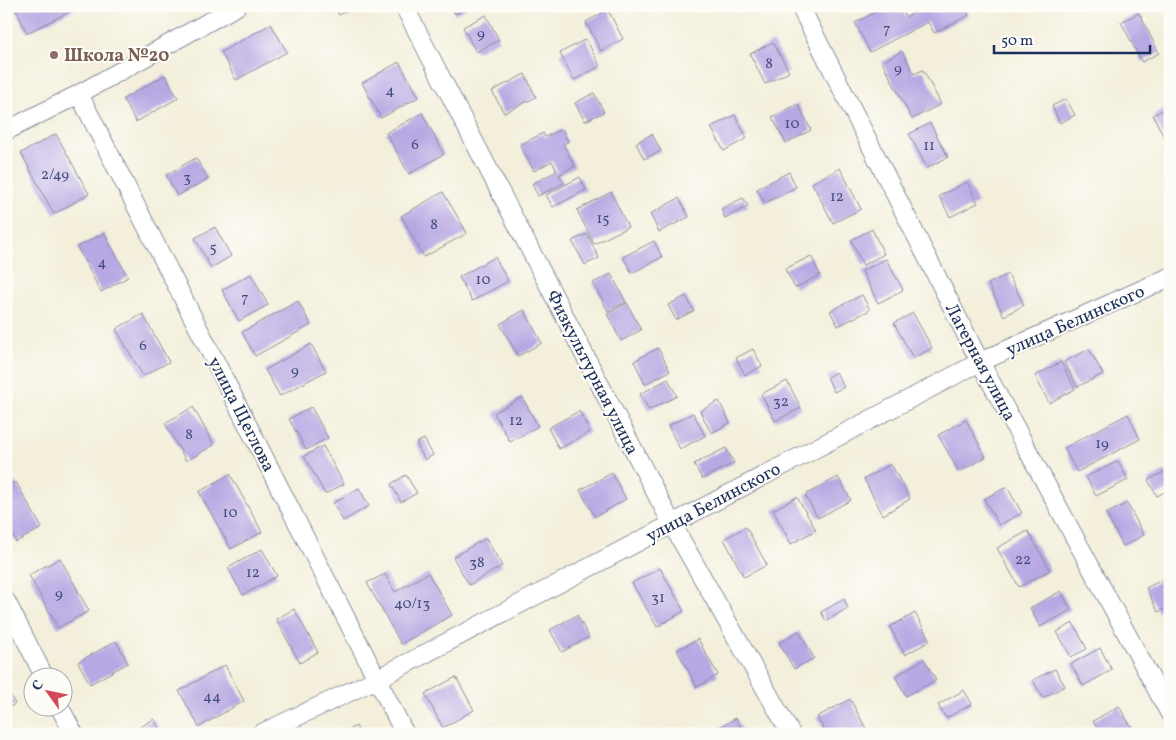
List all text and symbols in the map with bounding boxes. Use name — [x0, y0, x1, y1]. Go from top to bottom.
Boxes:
house number: 7 — [883, 19, 891, 40]
scale bar — [994, 22, 1150, 54]
house number: 9 — [477, 24, 485, 45]
text: 50 m — [1001, 31, 1033, 52]
place label: Школа №20 — [64, 44, 169, 69]
marker: Школа №20 — [48, 49, 60, 61]
house number: 8 — [765, 54, 773, 75]
house number: 9 — [894, 59, 902, 80]
house number: 4 — [386, 81, 395, 102]
house number: 10 — [785, 114, 799, 135]
house number: 6 — [411, 135, 419, 156]
house number: 11 — [923, 136, 935, 157]
house number: 2/49 — [41, 165, 69, 186]
house number: 3 — [183, 168, 191, 189]
house number: 12 — [830, 187, 844, 208]
house number: 15 — [596, 209, 610, 230]
house number: 8 — [430, 215, 438, 236]
house number: 5 — [209, 238, 217, 259]
house number: 4 — [98, 253, 107, 274]
house number: 10 — [476, 270, 490, 291]
street label: улица Белинского — [1002, 280, 1149, 363]
street label: Физкультурная улица — [539, 286, 644, 459]
house number: 7 — [241, 288, 249, 309]
street label: Лагерная улица — [938, 299, 1021, 426]
house number: 6 — [139, 336, 147, 357]
street label: улица Щеглова — [201, 353, 280, 477]
house number: 9 — [291, 361, 299, 382]
house number: 32 — [773, 392, 789, 413]
house number: 12 — [509, 411, 523, 432]
house number: 8 — [185, 425, 193, 446]
house number: 19 — [1095, 434, 1109, 455]
street label: улица Белинского — [642, 457, 785, 549]
house number: 10 — [223, 503, 237, 524]
house number: 22 — [1015, 550, 1031, 571]
house number: 38 — [469, 553, 485, 574]
house number: 12 — [246, 563, 260, 584]
house number: 9 — [55, 584, 63, 605]
house number: 31 — [651, 588, 665, 609]
house number: 40/13 — [394, 594, 430, 615]
north arrow — [22, 668, 72, 718]
text: С — [28, 677, 49, 695]
house number: 44 — [203, 687, 221, 708]

